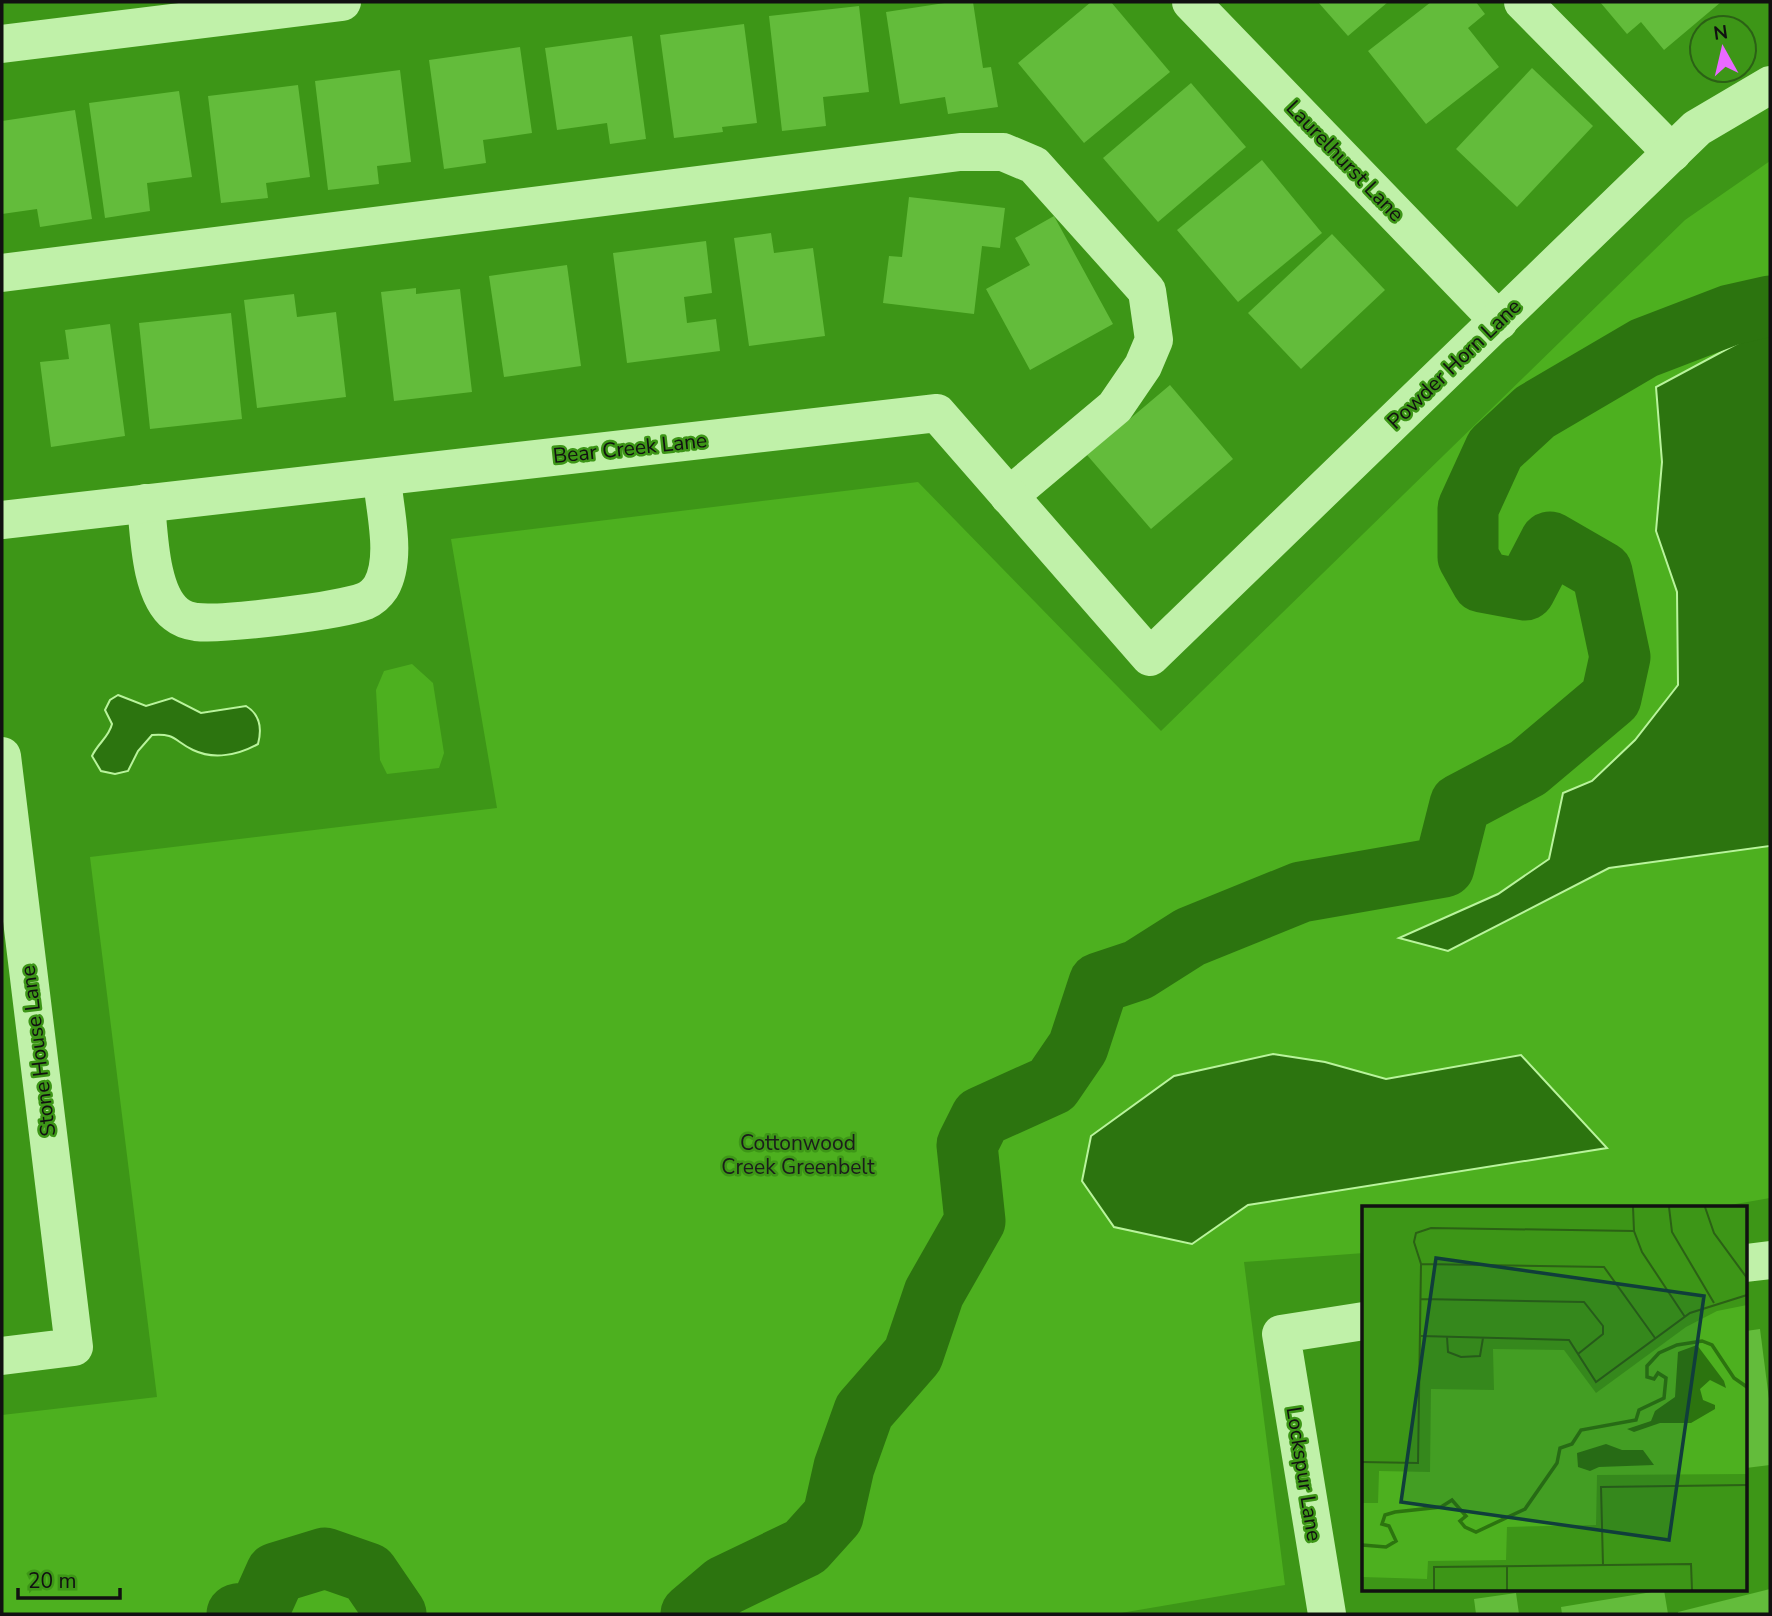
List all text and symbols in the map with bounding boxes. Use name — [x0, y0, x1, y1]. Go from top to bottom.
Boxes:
north arrow — [1688, 14, 1758, 84]
text: N — [1712, 19, 1730, 47]
street label: Laurelhurst Lane — [1280, 94, 1410, 228]
street label: Powder Horn Lane — [1381, 293, 1527, 435]
street label: Bear Creek Lane — [552, 426, 708, 470]
street label: Stone House Lane — [14, 964, 62, 1138]
park label: Cottonwood Creek Greenbelt — [721, 1129, 875, 1181]
inset map — [1362, 1206, 1748, 1592]
street label: Lockspur Lane — [1280, 1405, 1328, 1543]
scale bar — [18, 1556, 119, 1600]
text: 20 m — [28, 1567, 77, 1595]

